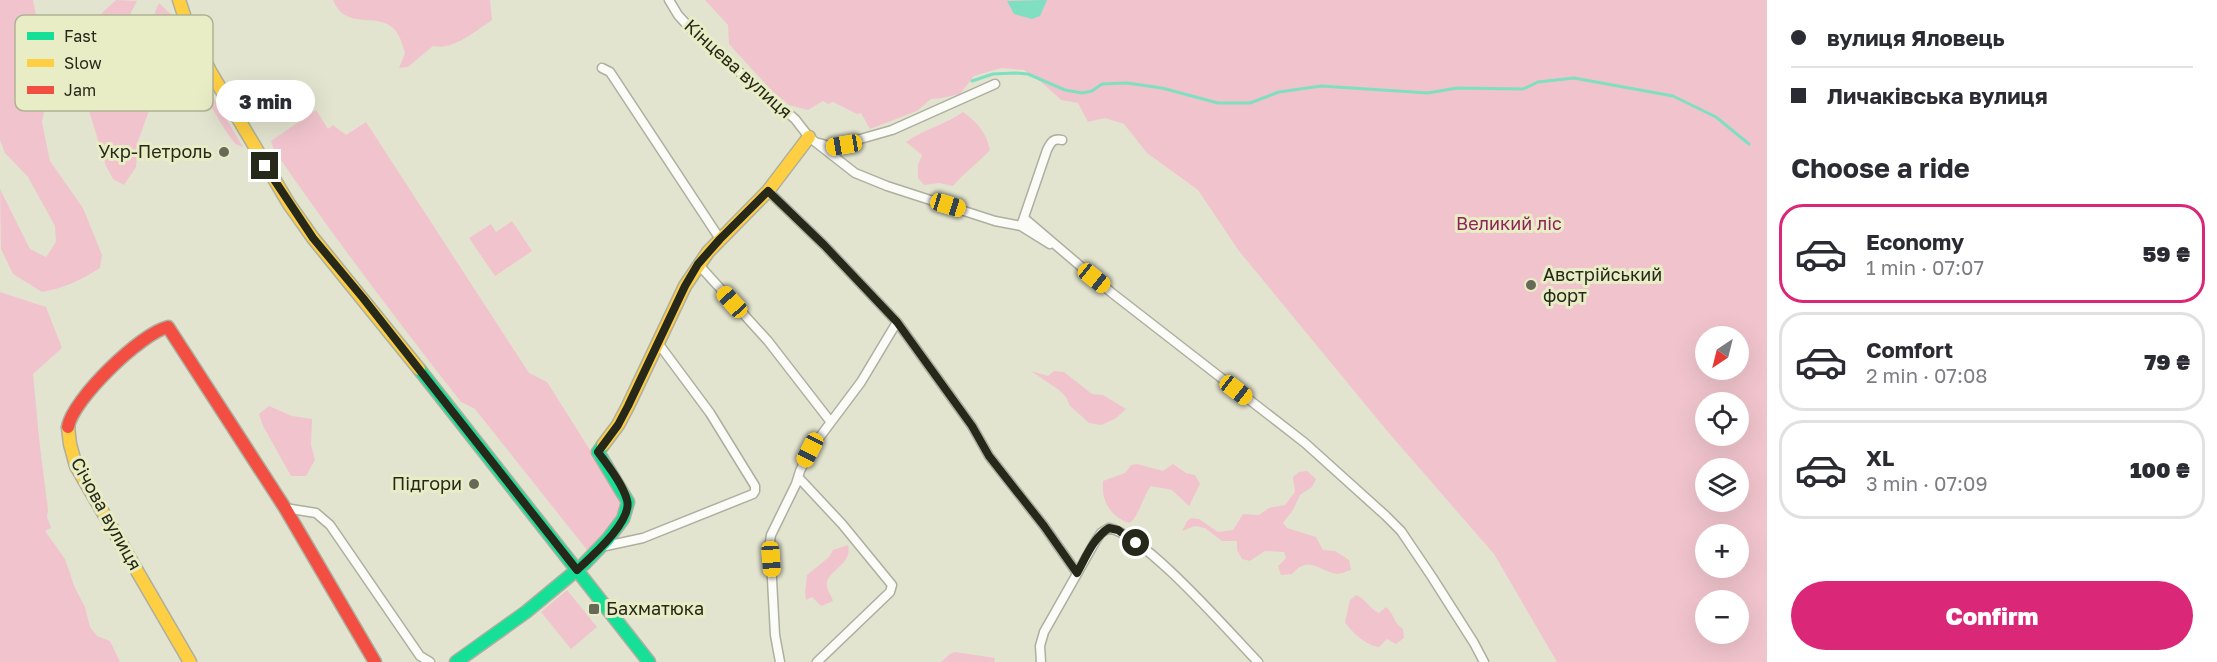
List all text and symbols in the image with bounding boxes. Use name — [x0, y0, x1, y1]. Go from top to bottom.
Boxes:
street label: Кінцева вулиця — [680, 14, 797, 122]
legend — [15, 15, 213, 111]
text: вулиця Яловець — [1827, 24, 2005, 51]
text: Fast — [64, 26, 97, 46]
text: Slow — [64, 53, 102, 73]
callout: 3 min — [216, 79, 314, 121]
text: Jam — [64, 80, 96, 100]
text: Личаківська вулиця — [1827, 82, 2048, 109]
text: 3 min — [239, 89, 292, 113]
car — [825, 133, 863, 157]
place label: Укр-Петроль — [98, 140, 212, 162]
marker: Укр-Петроль — [217, 145, 231, 159]
route end — [251, 152, 278, 179]
text: Choose a ride — [1791, 152, 1970, 184]
car — [928, 191, 968, 219]
park label: Великий ліс — [1456, 212, 1562, 234]
icon: car — [1794, 227, 1848, 281]
text: Economy — [1866, 228, 1964, 255]
text: 59 ₴ — [2142, 240, 2190, 267]
text: 1 min · 07:07 — [1866, 255, 1984, 279]
car — [1074, 260, 1114, 296]
place label: Австрійський форт — [1543, 263, 1662, 306]
marker: Австрійський форт — [1524, 278, 1538, 292]
car — [713, 283, 751, 321]
north arrow — [1695, 326, 1749, 380]
map controls — [1695, 326, 1749, 644]
icon: car — [1794, 335, 1848, 389]
text: Comfort — [1866, 336, 1953, 363]
text: 79 ₴ — [2144, 348, 2190, 375]
text: 2 min · 07:08 — [1866, 363, 1988, 387]
car — [1216, 372, 1256, 408]
button: locate — [1695, 392, 1749, 446]
car — [794, 430, 826, 470]
icon: car — [1794, 443, 1848, 497]
text: XL — [1866, 444, 1894, 471]
street label: Січова вулиця — [67, 453, 147, 574]
text: 100 ₴ — [2130, 456, 2190, 483]
button: layers — [1695, 458, 1749, 512]
text: 3 min · 07:09 — [1866, 471, 1988, 495]
place label: Підгори — [392, 472, 462, 494]
marker: Підгори — [467, 477, 481, 491]
button: + — [1695, 524, 1749, 578]
route start — [1122, 529, 1149, 556]
car — [761, 540, 781, 578]
button: Confirm — [1791, 581, 2193, 650]
button: − — [1695, 590, 1749, 644]
place label: Бахматюка — [606, 597, 704, 619]
marker: Бахматюка — [587, 602, 601, 616]

